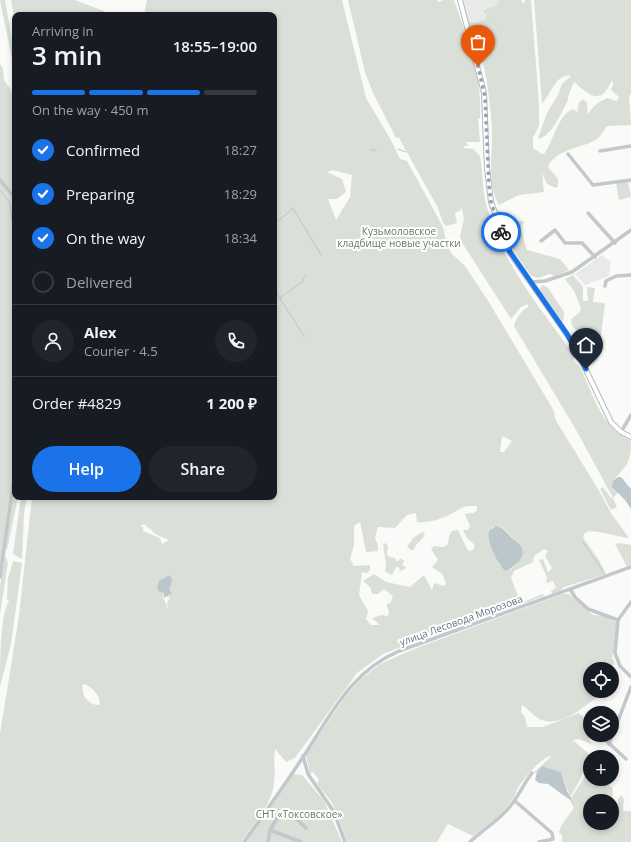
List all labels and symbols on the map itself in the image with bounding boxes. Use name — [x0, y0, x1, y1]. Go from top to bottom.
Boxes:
pin — [461, 25, 495, 66]
courier — [481, 212, 521, 252]
park label: Кузьмоловское кладбище новые участки — [337, 224, 461, 250]
pin — [569, 328, 603, 369]
street label: улица Лесовода Морозова — [398, 591, 524, 649]
park label: СНТ «Токсовское» — [256, 807, 342, 821]

